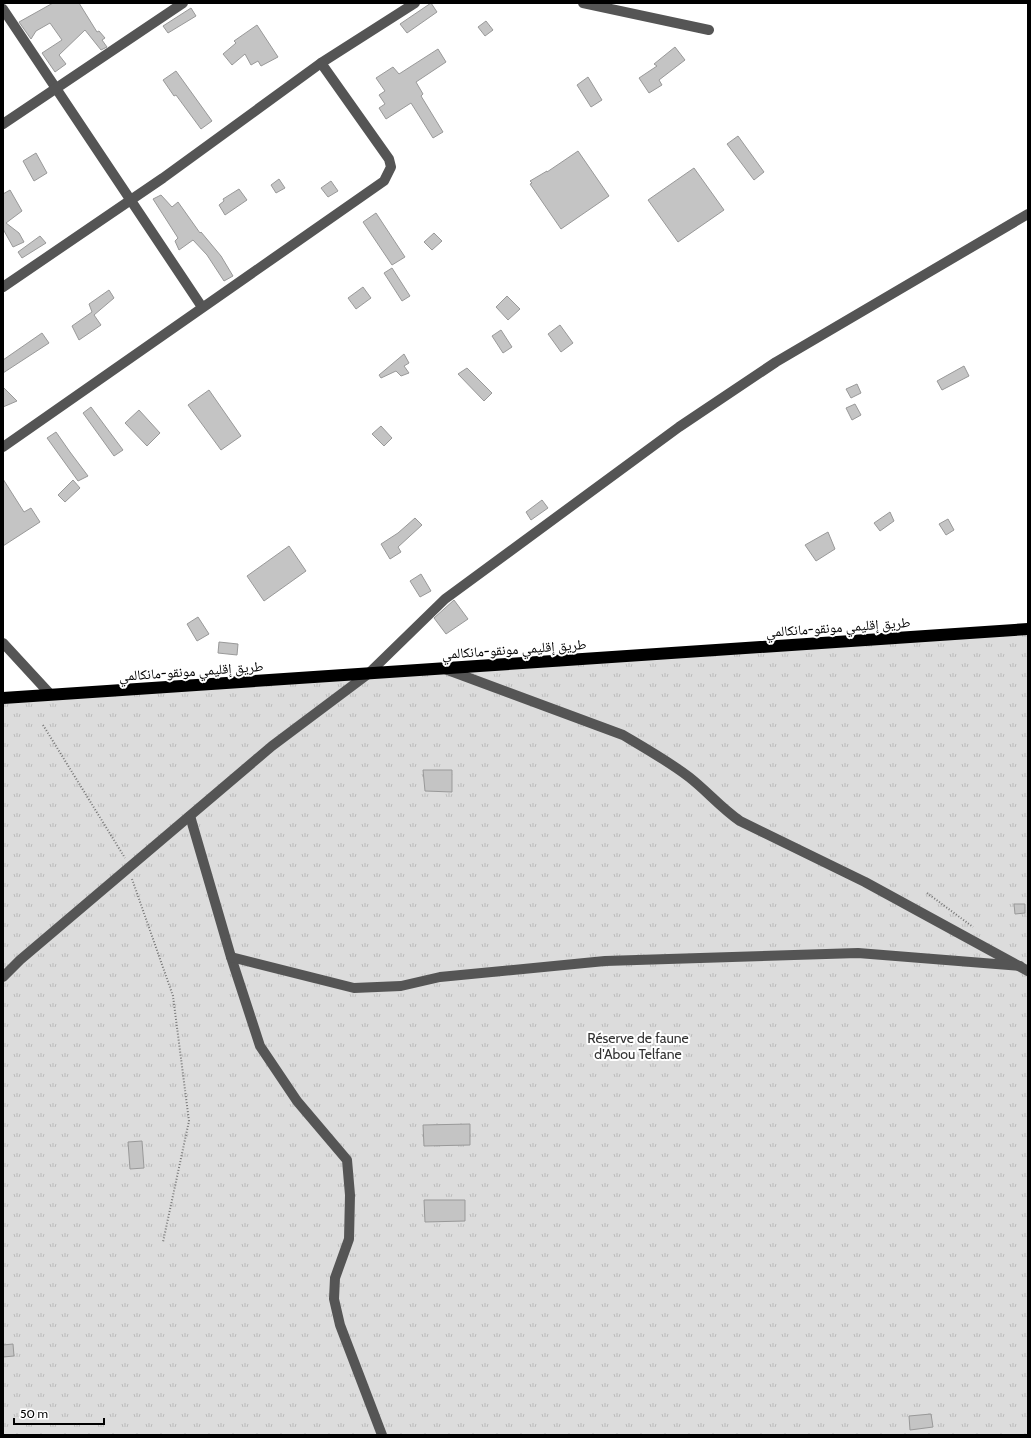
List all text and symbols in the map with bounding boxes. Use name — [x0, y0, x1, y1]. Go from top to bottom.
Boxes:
street label: طريق إقليمي مونقو-مانكالمي — [765, 613, 911, 644]
street label: طريق إقليمي مونقو-مانكالمي — [441, 635, 587, 666]
street label: طريق إقليمي مونقو-مانكالمي — [118, 657, 264, 688]
park label: Réserve de faune d'Abou Telfane — [587, 1029, 689, 1063]
scale bar — [14, 1400, 104, 1426]
text: 50 m — [20, 1406, 48, 1421]

